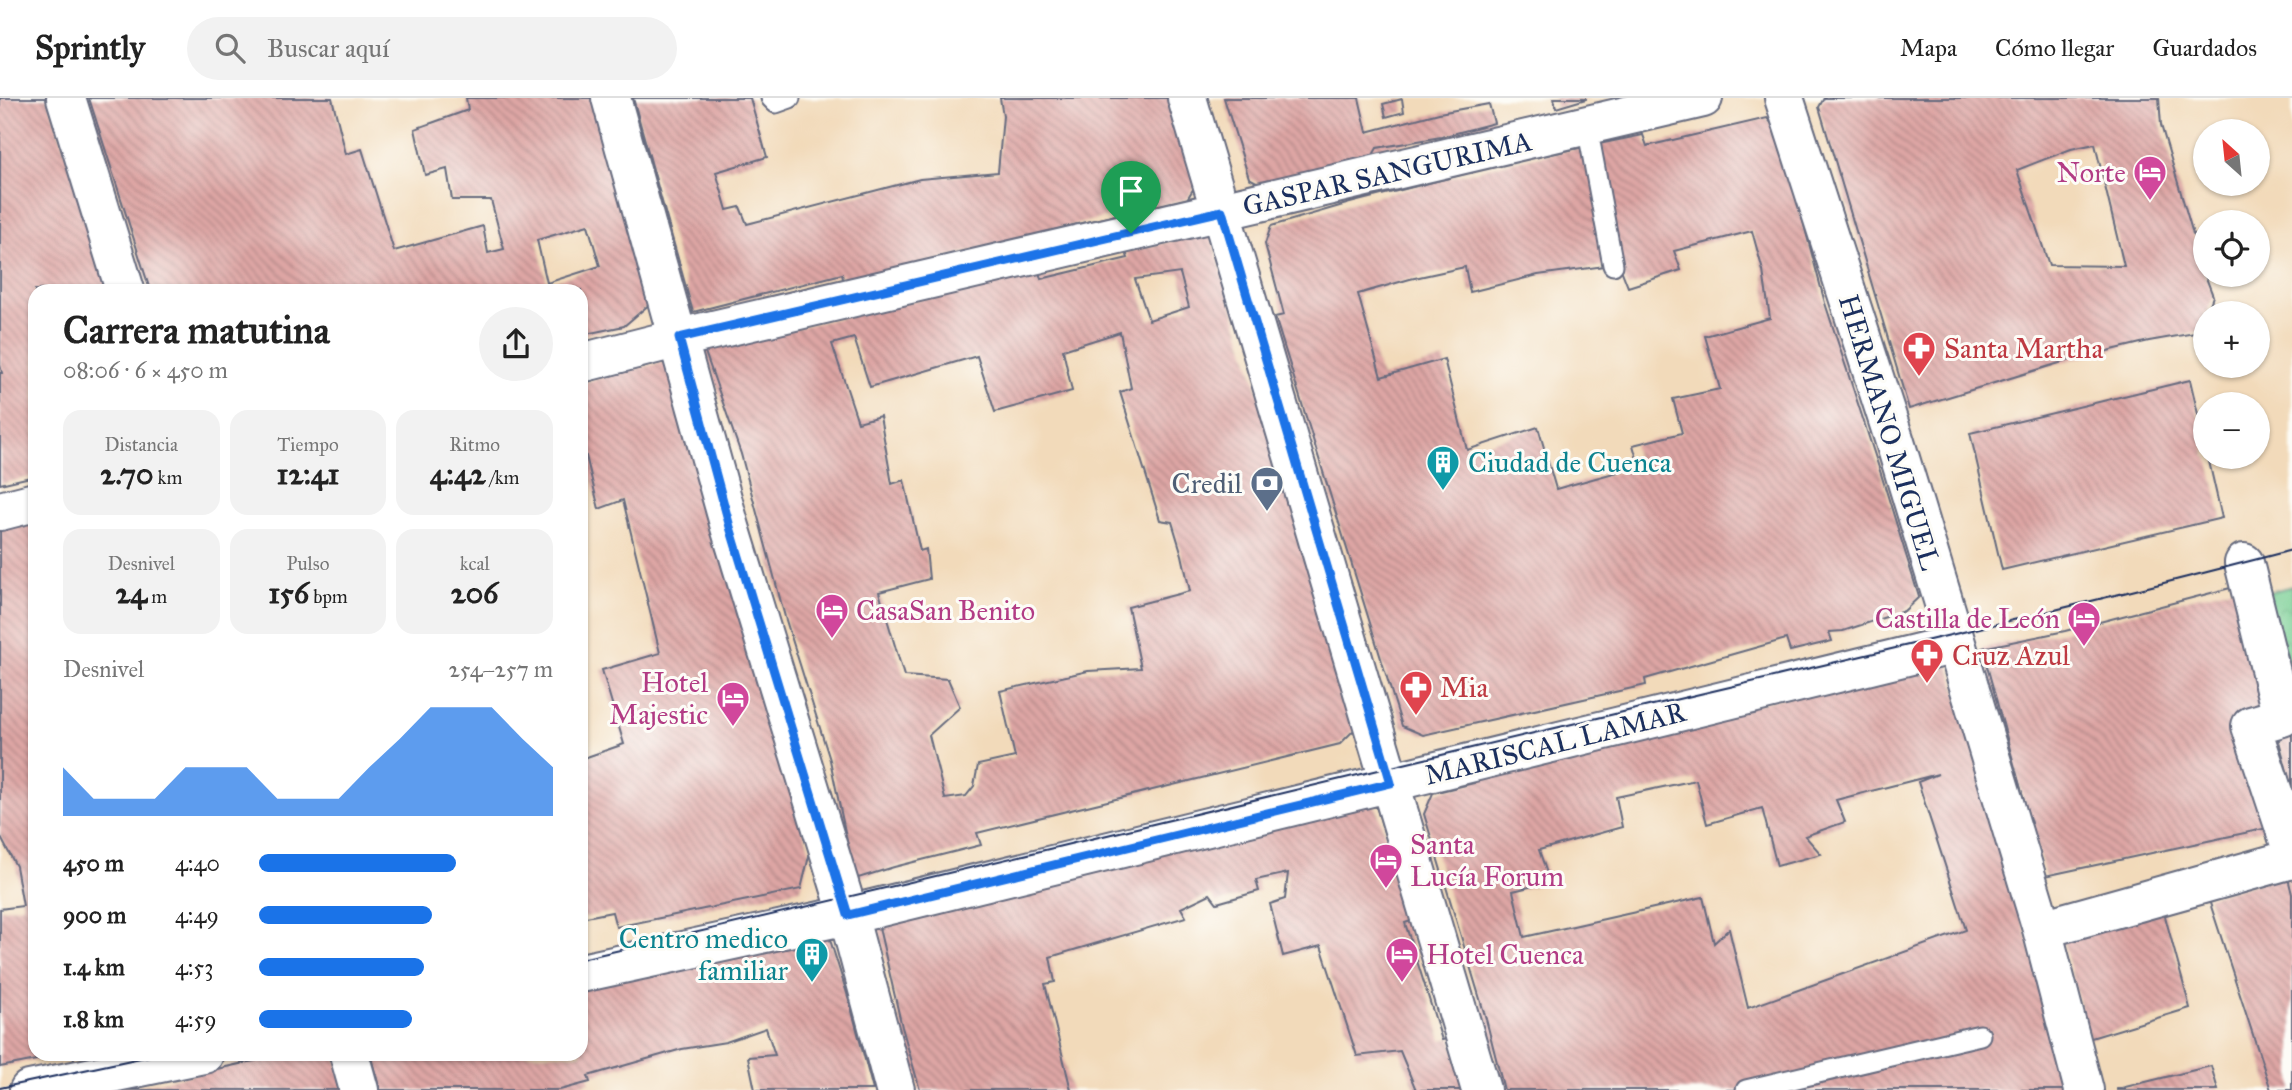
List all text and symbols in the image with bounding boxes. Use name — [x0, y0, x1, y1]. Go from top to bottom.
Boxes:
search box — [187, 17, 677, 80]
text: Sprintly — [35, 28, 145, 68]
icon: search — [211, 29, 249, 67]
text: Buscar aquí — [267, 32, 389, 64]
text: Mapa — [1900, 33, 1957, 63]
text: Cómo llegar — [1995, 33, 2114, 63]
text: Guardados — [2152, 33, 2257, 63]
north arrow — [2193, 119, 2270, 196]
map controls — [2193, 119, 2270, 469]
street label: GASPAR SANGURIMA — [1239, 123, 1535, 224]
hotel icon: Norte — [2131, 153, 2169, 202]
place label: Norte — [2056, 155, 2126, 190]
pin — [1101, 161, 1161, 233]
icon: arrive — [1112, 172, 1150, 210]
button: locate — [2193, 210, 2270, 287]
street label: HERMANO MIGUEL — [1831, 290, 1948, 574]
button: + — [2193, 301, 2270, 378]
text: Carrera matutina — [63, 307, 330, 353]
button: share — [479, 307, 553, 381]
pharmacy icon: Santa Martha — [1900, 329, 1938, 378]
place label: Santa Martha — [1944, 331, 2103, 366]
text: 08:06 · 6 × 450 m — [63, 356, 228, 384]
button: − — [2193, 392, 2270, 469]
text: Distancia — [105, 433, 178, 456]
text: Tiempo — [277, 433, 339, 456]
text: Ritmo — [449, 433, 500, 456]
building icon: Ciudad de Cuenca — [1424, 443, 1462, 492]
place label: Ciudad de Cuenca — [1468, 445, 1672, 480]
text: 2.70 — [100, 456, 154, 492]
text: 12:41 — [277, 456, 339, 492]
text: 4:42 — [430, 456, 486, 492]
bank icon: Credil — [1248, 464, 1286, 513]
text: km — [154, 466, 182, 489]
text: /km — [486, 466, 520, 489]
place label: Credil — [1172, 466, 1242, 501]
text: Desnivel — [108, 552, 175, 575]
text: Pulso — [287, 552, 329, 575]
text: kcal — [460, 552, 490, 575]
text: 24 — [116, 575, 147, 611]
text: 156 — [268, 575, 309, 611]
text: 206 — [451, 575, 498, 611]
text: m — [147, 585, 167, 608]
text: bpm — [309, 585, 348, 608]
hotel icon: CasaSan Benito — [813, 591, 851, 640]
place label: CasaSan Benito — [856, 593, 1035, 628]
hotel icon: Castilla de León — [2065, 599, 2103, 648]
place label: Castilla de León — [1875, 601, 2060, 636]
pharmacy icon: Cruz Azul — [1908, 636, 1946, 685]
place label: Cruz Azul — [1952, 638, 2070, 673]
text: Desnivel — [63, 655, 144, 683]
text: 254–257 m — [448, 655, 553, 683]
place label: Hotel Majestic — [609, 665, 708, 732]
pharmacy icon: Mia — [1397, 668, 1435, 717]
place label: Mia — [1440, 670, 1489, 705]
hotel icon: Hotel Majestic — [714, 679, 752, 728]
street label: MARISCAL LAMAR — [1421, 694, 1691, 793]
place label: Santa Lucía Forum — [1410, 827, 1564, 894]
hotel icon: Santa Lucía Forum — [1367, 841, 1405, 890]
text: 450 m — [63, 849, 124, 877]
text: 4:40 — [175, 849, 220, 877]
text: 900 m — [63, 901, 126, 929]
text: 4:49 — [175, 901, 219, 929]
place label: Centro medico familiar — [619, 921, 788, 988]
building icon: Centro medico familiar — [793, 935, 831, 984]
hotel icon: Hotel Cuenca — [1383, 935, 1421, 984]
place label: Hotel Cuenca — [1426, 937, 1584, 972]
text: 1.4 km — [63, 953, 125, 981]
text: 4:53 — [175, 953, 214, 981]
text: 1.8 km — [63, 1005, 124, 1033]
text: 4:59 — [175, 1005, 217, 1033]

